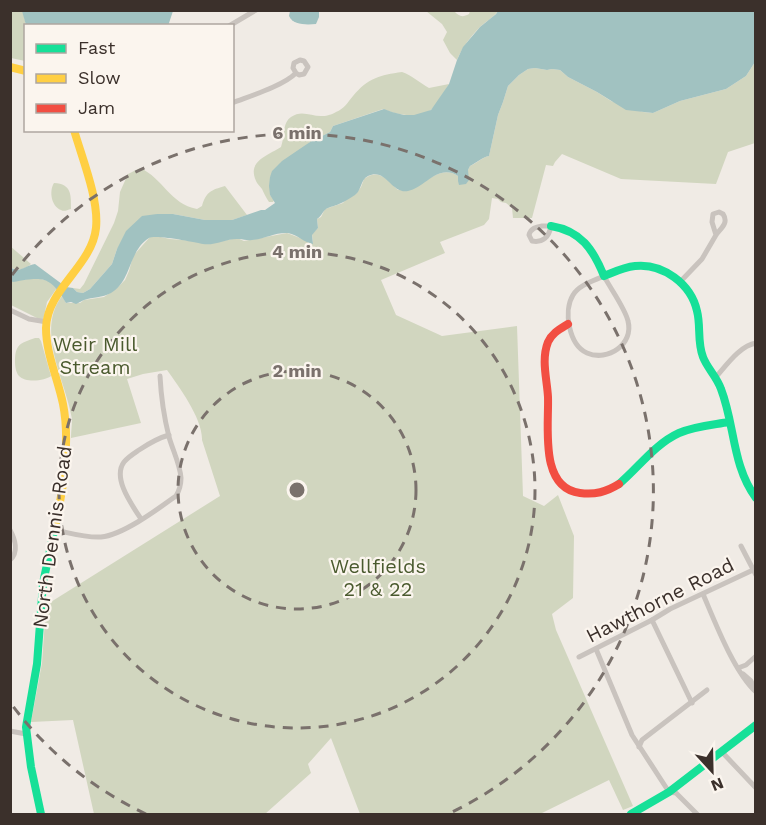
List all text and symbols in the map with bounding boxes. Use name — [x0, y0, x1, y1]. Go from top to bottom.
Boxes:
legend — [24, 24, 234, 132]
text: Fast — [78, 37, 116, 58]
text: Slow — [78, 67, 121, 88]
text: Jam — [78, 97, 115, 118]
text: 6 min — [272, 122, 322, 143]
text: 4 min — [272, 241, 322, 262]
park label: Weir Mill Stream — [53, 332, 137, 379]
text: 2 min — [272, 360, 322, 381]
street label: North Dennis Road — [27, 444, 77, 630]
centre of rings — [287, 480, 307, 500]
street label: Hawthorne Road — [582, 552, 738, 648]
park label: Wellfields 21 & 22 — [330, 554, 426, 601]
north arrow — [682, 741, 742, 801]
text: N — [708, 773, 726, 795]

